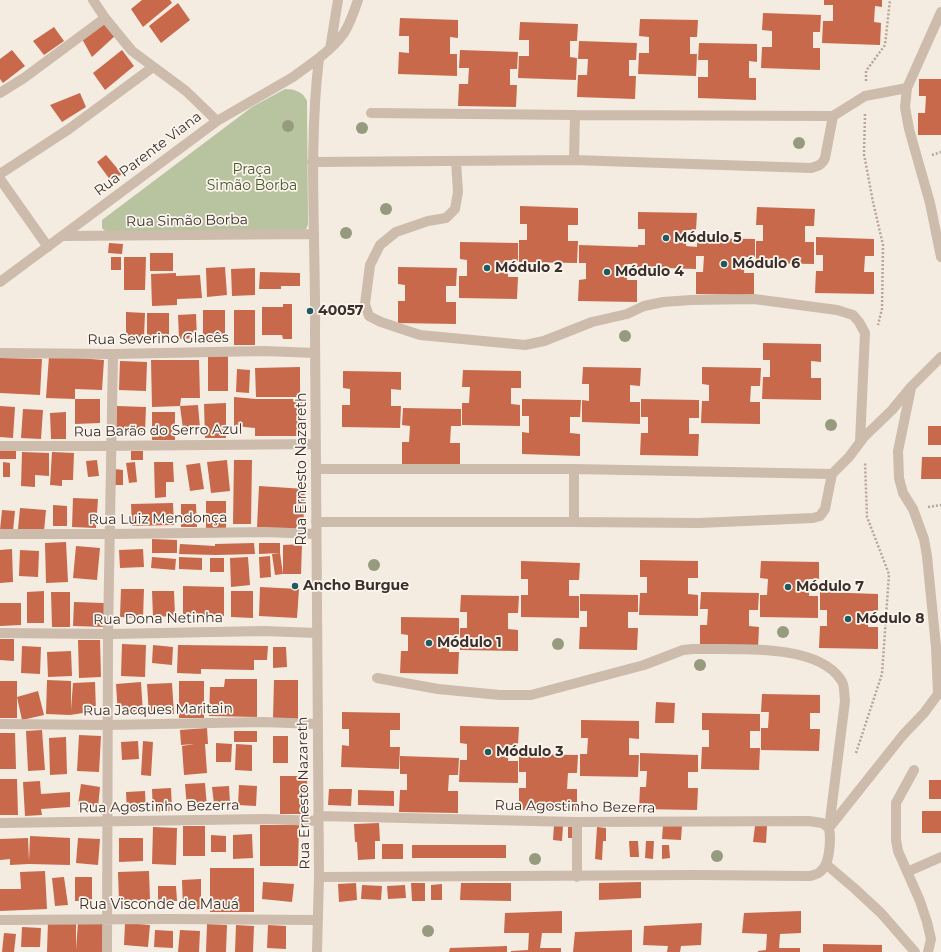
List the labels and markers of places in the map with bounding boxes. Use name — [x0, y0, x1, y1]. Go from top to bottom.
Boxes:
place label: Módulo 5 — [674, 230, 742, 246]
marker: Módulo 5 — [661, 233, 671, 243]
place label: Módulo 6 — [732, 256, 800, 272]
marker: Módulo 6 — [719, 259, 729, 269]
place label: Módulo 2 — [495, 260, 562, 276]
marker: Módulo 2 — [482, 263, 492, 273]
place label: Módulo 4 — [615, 264, 684, 280]
marker: Módulo 4 — [602, 267, 612, 277]
place label: 40057 — [318, 303, 364, 319]
marker: 40057 — [305, 306, 315, 316]
place label: Ancho Burgue — [303, 578, 409, 594]
place label: Módulo 7 — [796, 579, 864, 595]
marker: Ancho Burgue — [290, 581, 300, 591]
marker: Módulo 7 — [783, 582, 793, 592]
place label: Módulo 8 — [856, 611, 924, 627]
marker: Módulo 8 — [843, 614, 853, 624]
place label: Módulo 1 — [437, 635, 502, 651]
marker: Módulo 1 — [424, 638, 434, 648]
place label: Módulo 3 — [496, 744, 563, 760]
marker: Módulo 3 — [483, 747, 493, 757]

